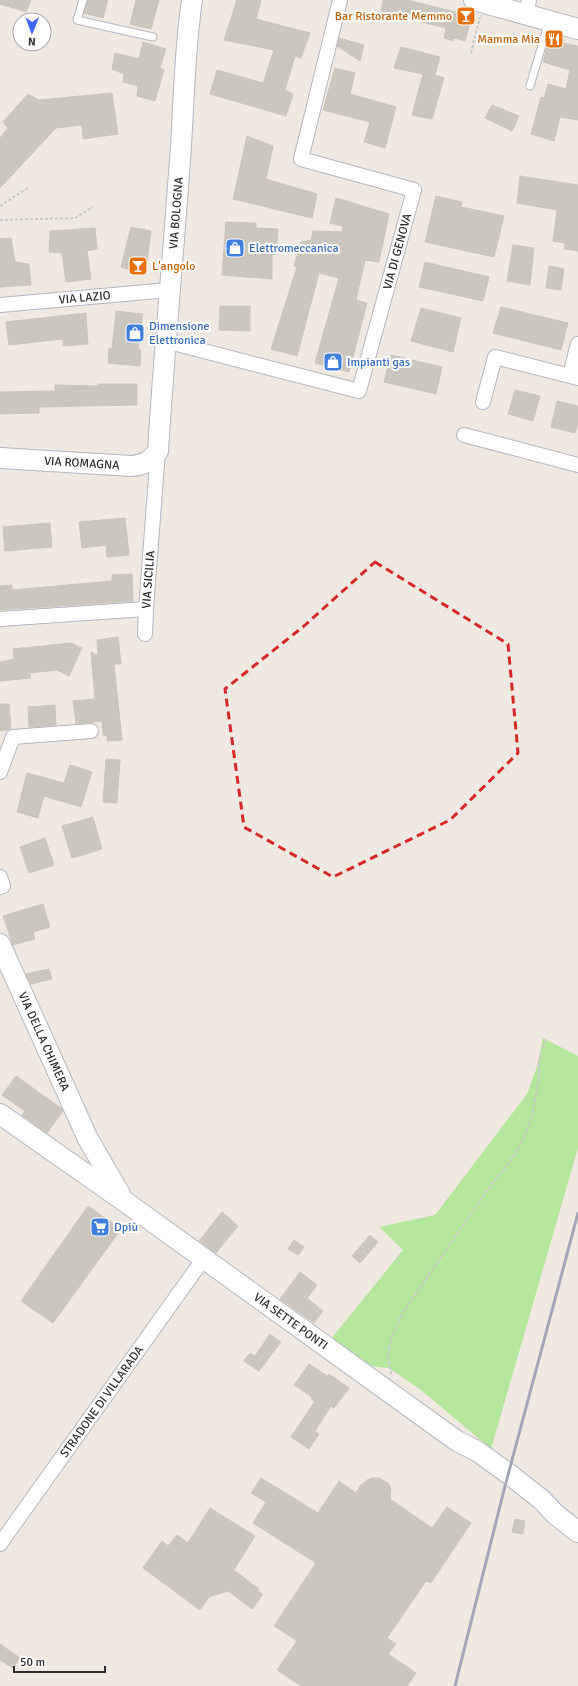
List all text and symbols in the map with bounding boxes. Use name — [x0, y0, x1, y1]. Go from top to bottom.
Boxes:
bar icon: Bar Ristorante Memmo — [455, 5, 477, 27]
place label: Bar Ristorante Memmo — [335, 9, 452, 24]
north arrow — [12, 12, 52, 52]
restaurant icon: Mamma Mia — [543, 28, 565, 50]
place label: Mamma Mia — [477, 32, 540, 47]
text: N — [28, 35, 36, 48]
street label: VIA BOLOGNA — [166, 176, 186, 250]
street label: VIA DI GENOVA — [380, 211, 415, 291]
shop icon: Elettromeccanica — [224, 237, 246, 259]
place label: Elettromeccanica — [249, 241, 338, 256]
bar icon: L'angolo — [127, 255, 149, 277]
place label: L'angolo — [152, 259, 195, 274]
street label: VIA LAZIO — [58, 288, 111, 307]
place label: Dimensione Elettronica — [149, 319, 209, 348]
shop icon: Dimensione Elettronica — [124, 322, 146, 344]
shop icon: Impianti gas — [322, 351, 344, 373]
place label: Impianti gas — [347, 355, 410, 370]
street label: VIA ROMAGNA — [44, 453, 121, 473]
street label: VIA SICILIA — [139, 549, 158, 609]
street label: VIA DELLA CHIMERA — [15, 990, 73, 1094]
supermarket icon: Dpiù — [89, 1216, 111, 1238]
place label: Dpiù — [114, 1220, 138, 1235]
street label: VIA SETTE PONTI — [251, 1289, 331, 1353]
street label: STRADONE DI VILLARADA — [57, 1342, 147, 1460]
scale bar — [14, 1648, 105, 1674]
text: 50 m — [20, 1655, 45, 1670]

